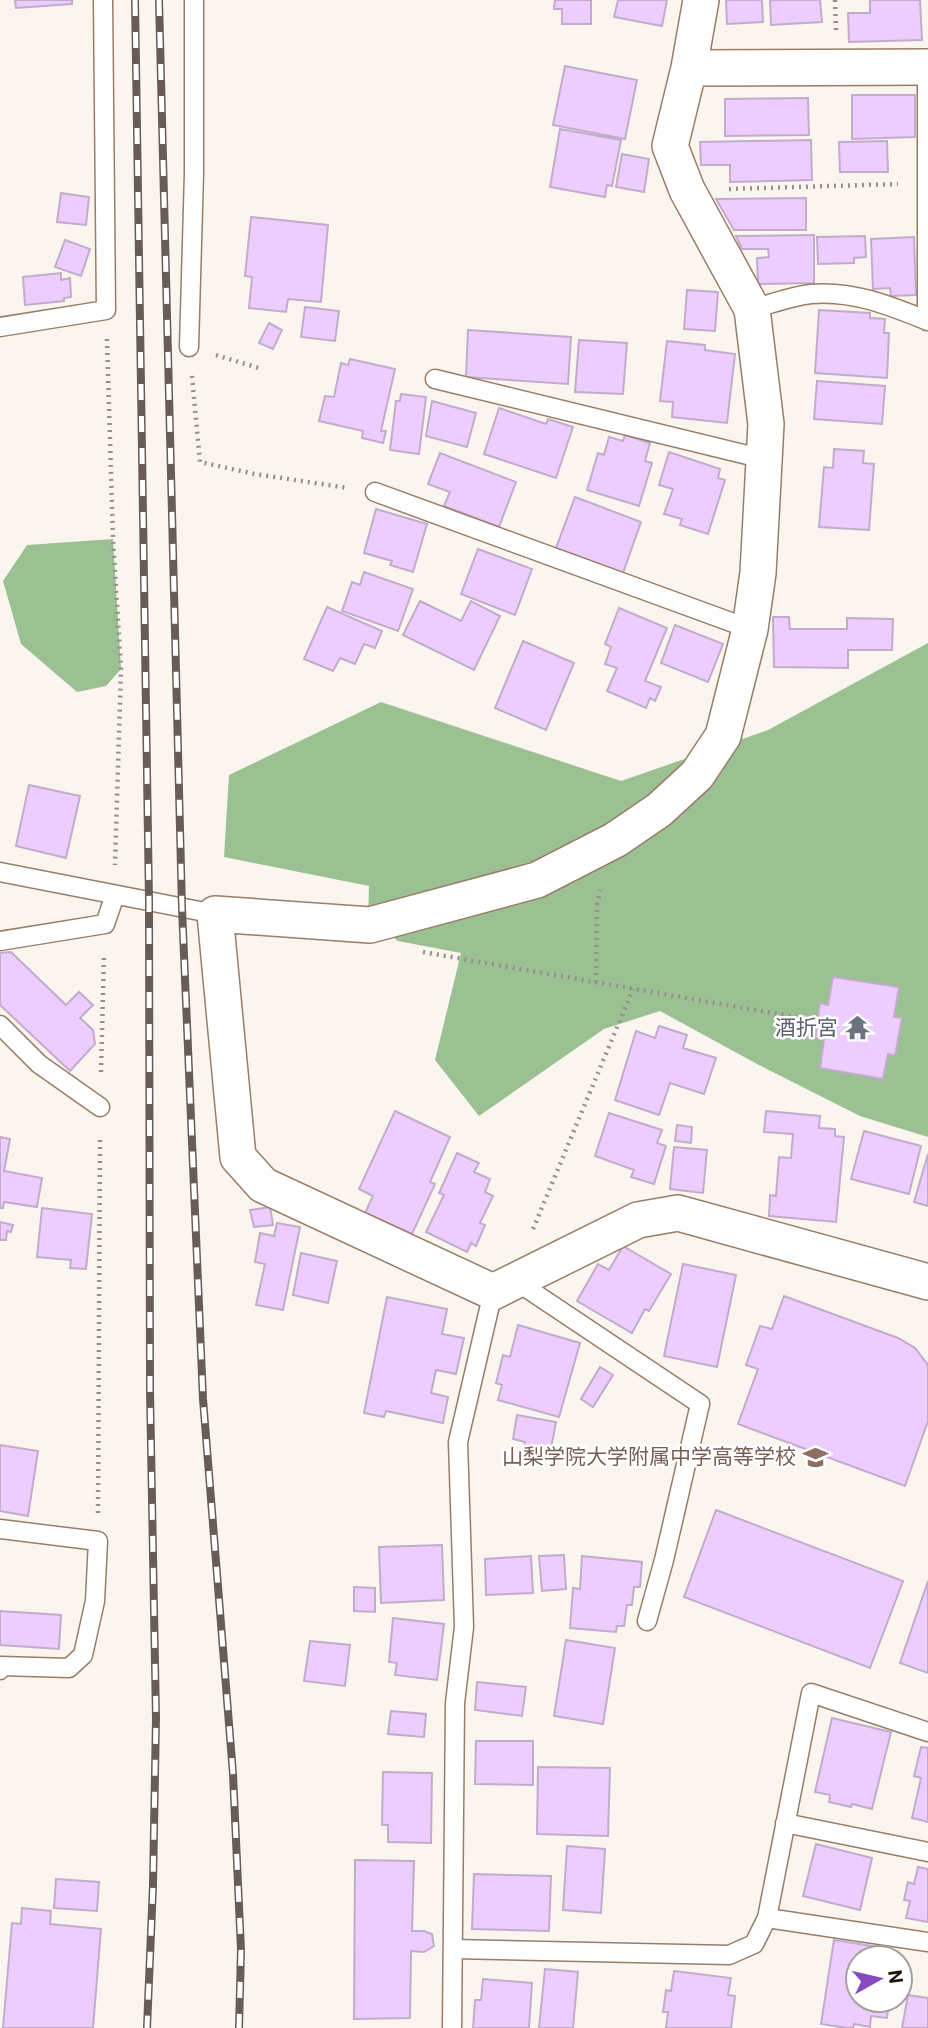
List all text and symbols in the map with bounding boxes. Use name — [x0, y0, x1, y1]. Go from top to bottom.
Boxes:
temple icon: 酒折宮 — [844, 1014, 872, 1042]
place label: 酒折宮 — [775, 1016, 838, 1040]
school or university icon: 山梨学院大学附属中学高等学校 — [802, 1443, 830, 1471]
place label: 山梨学院大学附属中学高等学校 — [502, 1445, 796, 1469]
north arrow — [844, 1944, 914, 2014]
text: N — [883, 1968, 908, 1985]

